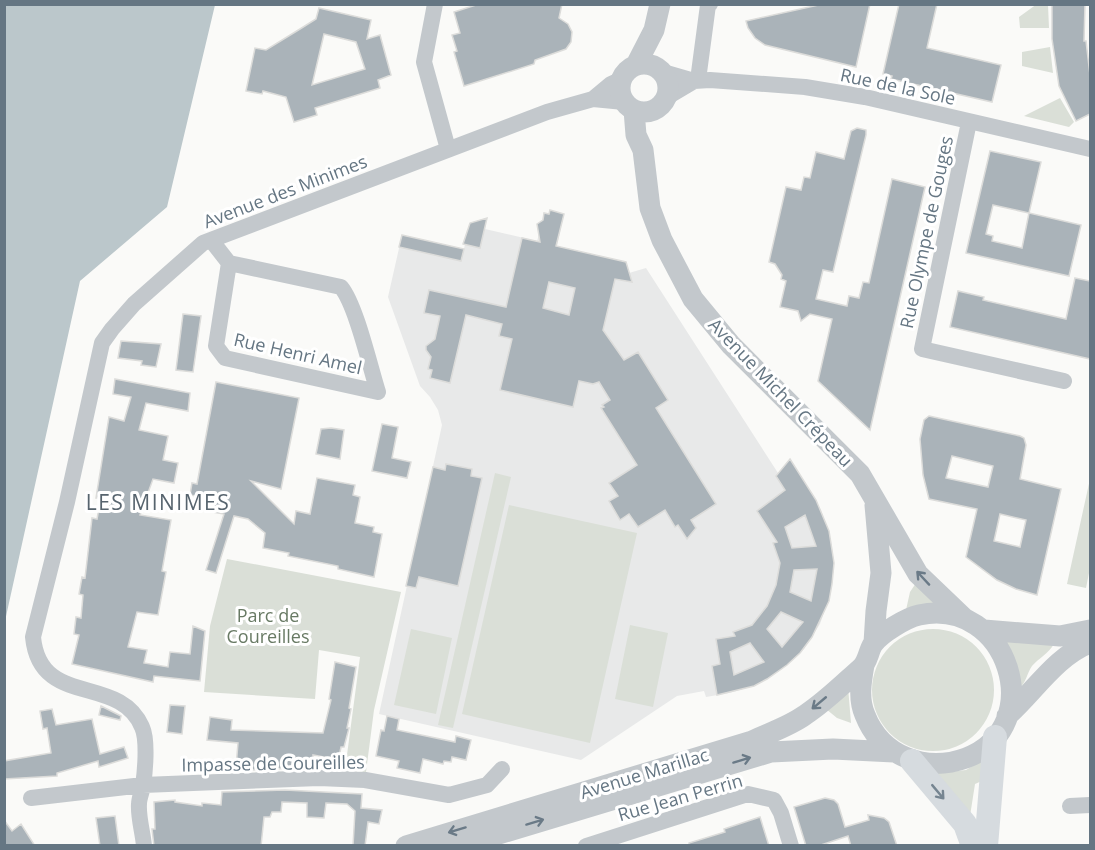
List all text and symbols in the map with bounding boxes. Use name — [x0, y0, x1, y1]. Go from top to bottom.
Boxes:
street label: Rue de la Sole — [838, 62, 958, 110]
street label: Rue Olympe de Gouges — [894, 134, 958, 330]
street label: Avenue des Minimes — [200, 149, 370, 233]
street label: Avenue Michel Crépeau — [704, 312, 858, 472]
street label: Rue Henri Amel — [232, 327, 364, 379]
district label: LES MINIMES — [86, 488, 230, 516]
one-way arrow — [916, 570, 930, 585]
park label: Parc de Coureilles — [227, 603, 310, 648]
one-way arrow — [811, 697, 827, 710]
street label: Avenue Marillac — [577, 742, 712, 804]
street label: Impasse de Coureilles — [181, 749, 365, 777]
one-way arrow — [732, 754, 751, 765]
street label: Rue Jean Perrin — [615, 768, 745, 826]
one-way arrow — [932, 784, 945, 800]
one-way arrow — [525, 816, 544, 827]
one-way arrow — [448, 825, 467, 836]

